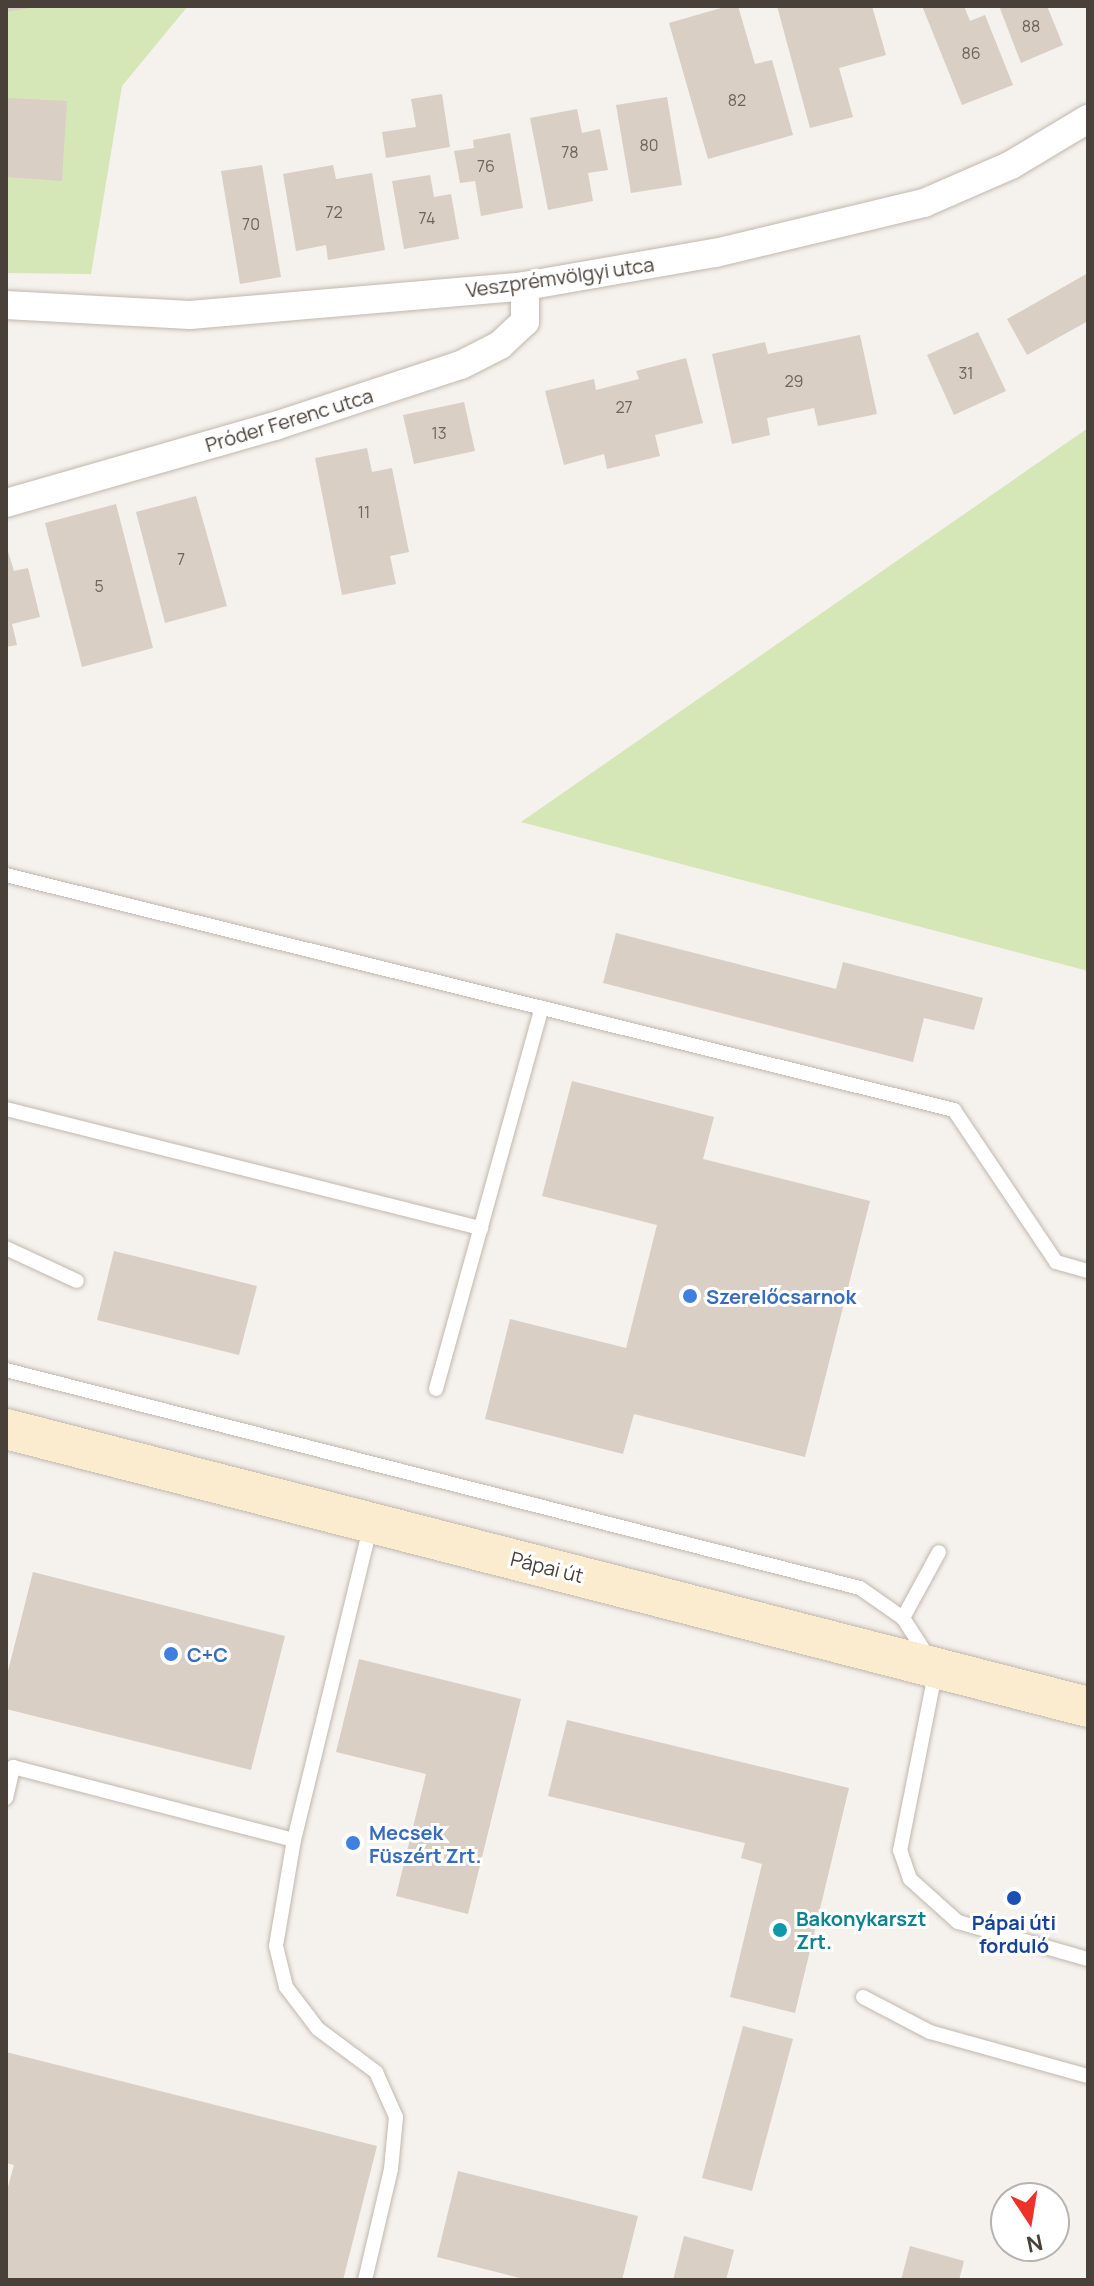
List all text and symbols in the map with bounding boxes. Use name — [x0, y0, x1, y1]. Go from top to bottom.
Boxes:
house number: 88 — [1022, 16, 1040, 36]
house number: 86 — [961, 43, 981, 63]
house number: 82 — [728, 90, 746, 110]
house number: 80 — [639, 135, 659, 155]
house number: 78 — [561, 142, 579, 162]
house number: 76 — [477, 156, 495, 176]
house number: 72 — [325, 202, 343, 222]
house number: 74 — [419, 208, 435, 228]
house number: 70 — [242, 214, 260, 234]
street label: Veszprémvölgyi utca — [464, 252, 656, 302]
house number: 31 — [958, 363, 974, 383]
house number: 29 — [784, 371, 804, 391]
street label: Próder Ferenc utca — [202, 383, 376, 457]
house number: 27 — [615, 397, 633, 417]
house number: 13 — [431, 423, 447, 443]
house number: 11 — [358, 502, 370, 522]
house number: 7 — [177, 549, 185, 569]
house number: 5 — [94, 576, 104, 596]
place label: Szerelőcsarnok — [706, 1284, 856, 1308]
marker: Szerelőcsarnok — [681, 1287, 699, 1305]
street label: Pápai út — [508, 1546, 586, 1588]
place label: C+C — [187, 1642, 228, 1666]
marker: C+C — [162, 1645, 180, 1663]
place label: Mecsek Füszért Zrt. — [369, 1820, 482, 1867]
marker: Mecsek Füszért Zrt. — [344, 1834, 362, 1852]
marker: Pápai úti forduló — [1005, 1889, 1023, 1907]
place label: Bakonykarszt Zrt. — [796, 1906, 926, 1953]
place label: Pápai úti forduló — [972, 1910, 1056, 1957]
marker: Bakonykarszt Zrt. — [771, 1921, 789, 1939]
north arrow — [990, 2182, 1070, 2262]
text: N — [1024, 2227, 1045, 2260]

